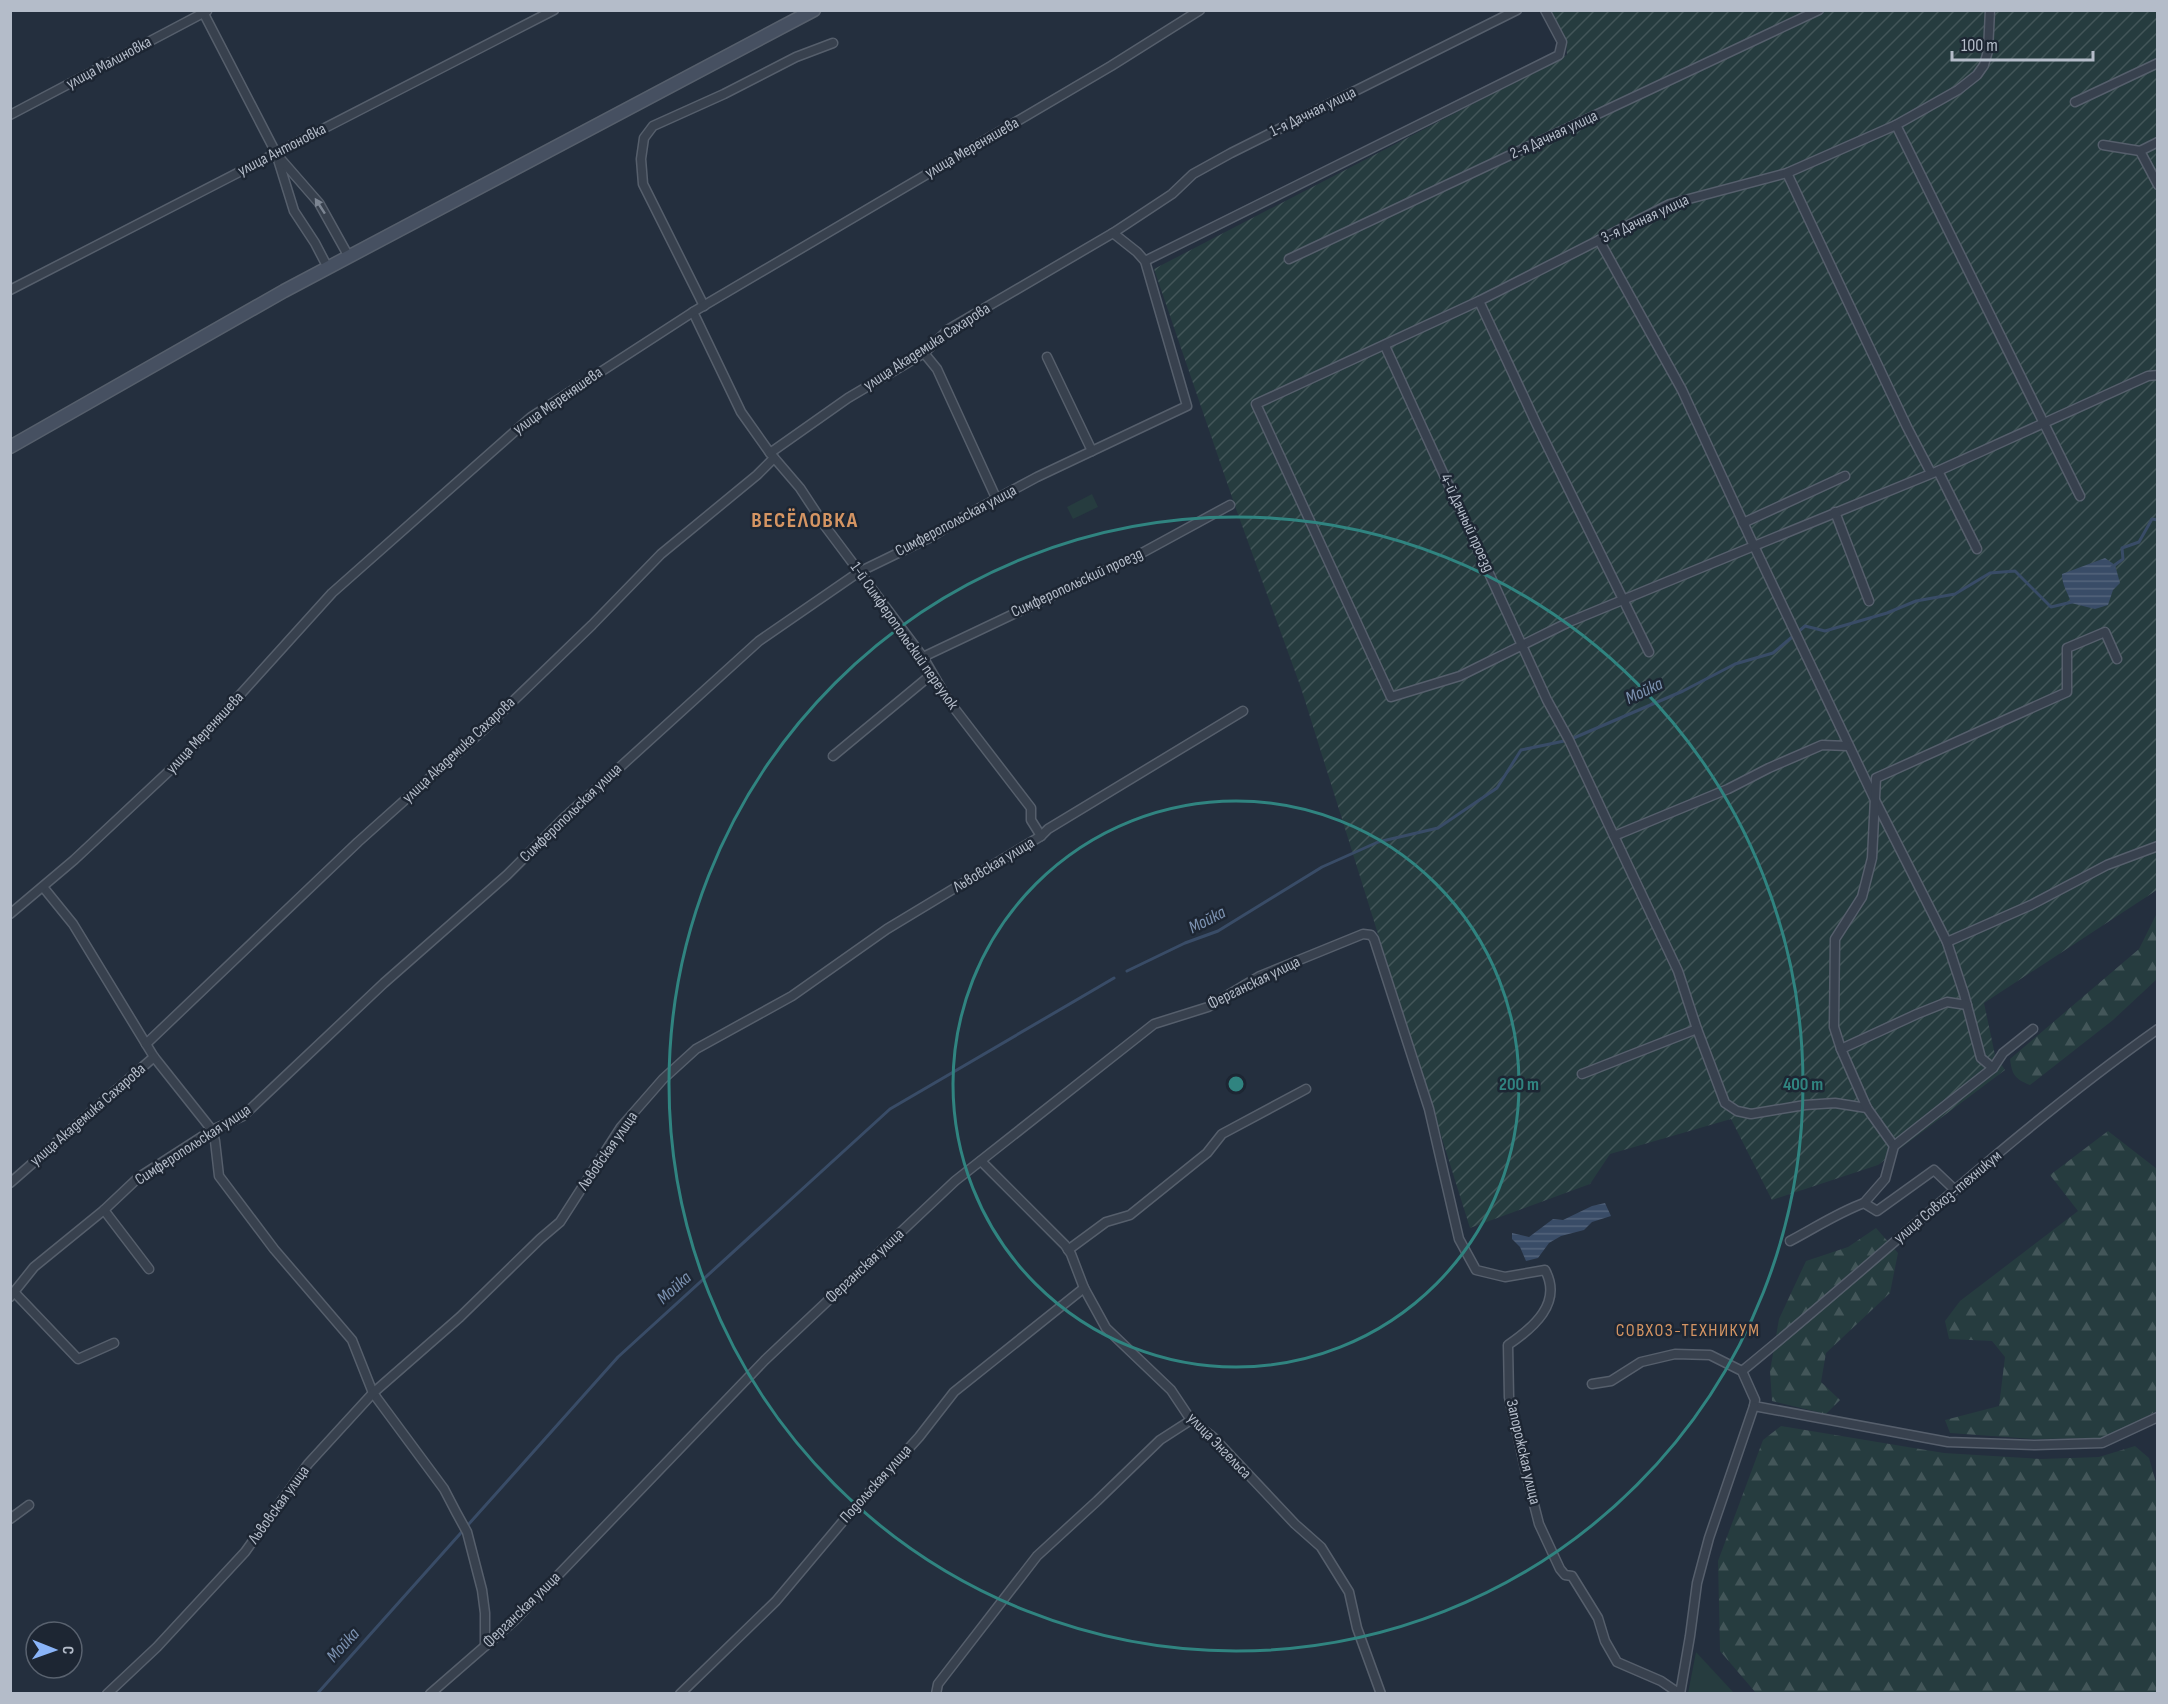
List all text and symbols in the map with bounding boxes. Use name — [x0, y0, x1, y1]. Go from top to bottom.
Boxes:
scale bar — [1952, 24, 2093, 62]
street label: улица Малиновка — [63, 33, 155, 93]
text: 100 m — [1961, 35, 1998, 56]
street label: 1-я Дачная улица — [1267, 83, 1359, 141]
street label: 2-я Дачная улица — [1507, 106, 1601, 164]
street label: улица Мереняшева — [922, 113, 1022, 183]
street label: улица Антоновка — [235, 120, 329, 180]
street label: 3-я Дачная улица — [1598, 190, 1692, 248]
one-way arrow — [314, 197, 325, 214]
street label: улица Академика Сахарова — [860, 299, 994, 395]
street label: улица Мереняшева — [510, 363, 606, 439]
street label: 4-й Дачный проезд — [1436, 471, 1498, 575]
street label: Симферопольская улица — [892, 481, 1020, 561]
district label: ВЕСЁЛОВКА — [751, 507, 859, 534]
street label: Симферопольский проезд — [1008, 544, 1146, 622]
street label: 1-й Симферопольский переулок — [846, 559, 963, 714]
water label: Мойка — [1622, 673, 1667, 709]
street label: улица Мереняшева — [162, 688, 248, 778]
street label: улица Академика Сахарова — [399, 693, 519, 807]
street label: Симферопольская улица — [516, 760, 626, 866]
street label: Львовская улица — [949, 833, 1038, 897]
water label: Мойка — [1185, 901, 1230, 938]
street label: Ферганская улица — [1205, 952, 1303, 1014]
street label: улица Академика Сахарова — [26, 1060, 150, 1170]
centre of rings — [1226, 1074, 1246, 1094]
text: 200 m — [1499, 1074, 1539, 1095]
text: 400 m — [1783, 1074, 1823, 1095]
street label: Симферопольская улица — [132, 1100, 254, 1190]
street label: Львовская улица — [573, 1108, 642, 1195]
street label: улица Совхоз-техникум — [1890, 1146, 2006, 1248]
street label: Ферганская улица — [822, 1225, 908, 1307]
water label: Мойка — [653, 1267, 696, 1309]
district label: СОВХОЗ-ТЕХНИКУМ — [1616, 1320, 1760, 1341]
street label: Запорожская улица — [1502, 1398, 1544, 1506]
street label: улица Энгельса — [1183, 1409, 1255, 1483]
street label: Подольская улица — [836, 1441, 916, 1527]
street label: Львовская улица — [244, 1462, 314, 1548]
street label: Ферганская улица — [479, 1568, 565, 1652]
north arrow — [24, 1620, 84, 1680]
water label: Мойка — [322, 1623, 364, 1666]
text: С — [58, 1646, 77, 1655]

